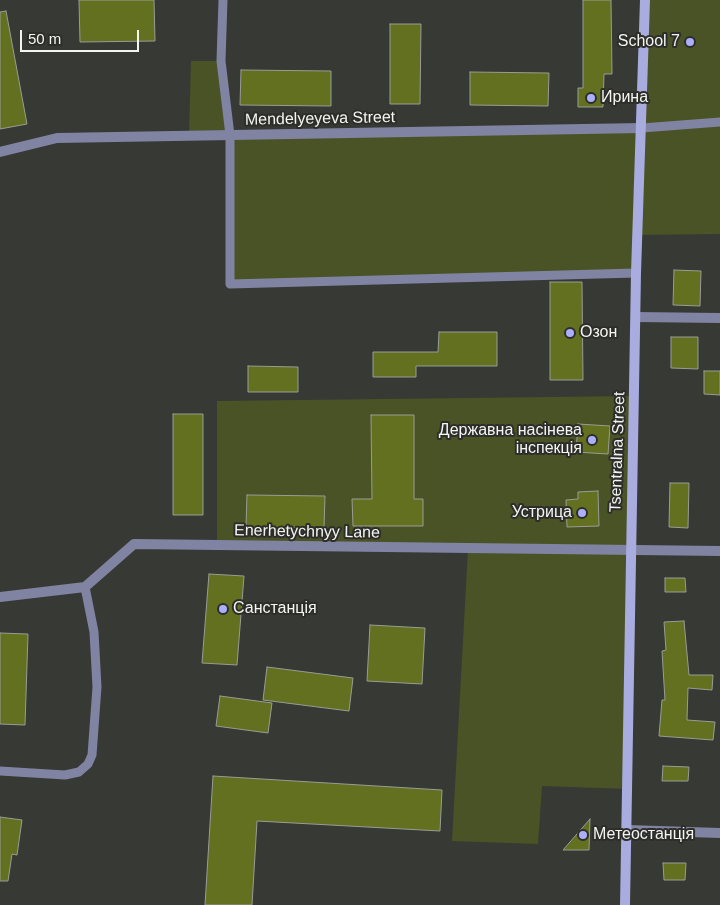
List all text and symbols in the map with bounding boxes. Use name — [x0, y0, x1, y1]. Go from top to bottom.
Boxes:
scale bar — [22, 20, 141, 52]
text: 50 m — [28, 30, 61, 47]
place label: School 7 — [618, 32, 680, 52]
marker: School 7 — [684, 36, 696, 48]
place label: Ирина — [601, 88, 648, 108]
marker: Ирина — [585, 92, 597, 104]
street label: Mendelyeyeva Street — [245, 108, 395, 130]
place label: Озон — [580, 323, 617, 343]
marker: Озон — [564, 327, 576, 339]
street label: Tsentralna Street — [606, 391, 630, 513]
place label: Державна насiнева iнспекцiя — [439, 421, 582, 459]
marker: Державна насiнева iнспекцiя — [586, 434, 598, 446]
place label: Устрица — [512, 503, 572, 523]
marker: Устрица — [576, 507, 588, 519]
street label: Enerhetychnyy Lane — [234, 521, 380, 543]
place label: Санстанція — [233, 599, 317, 619]
marker: Санстанція — [217, 603, 229, 615]
place label: Метеостанція — [593, 825, 694, 845]
marker: Метеостанція — [577, 829, 589, 841]

